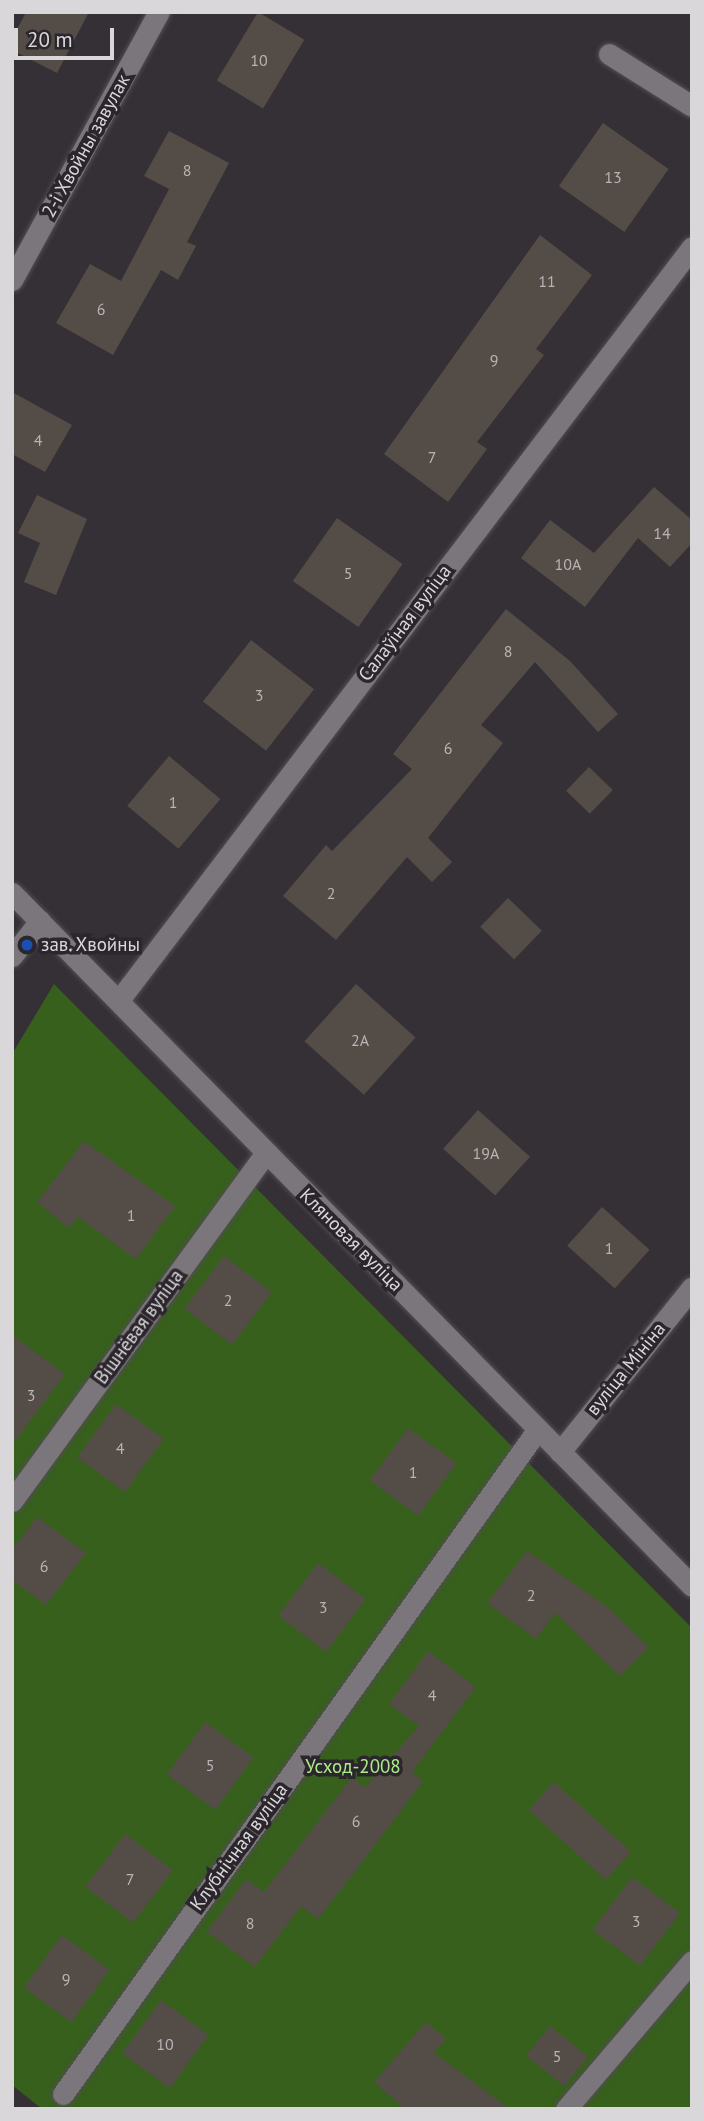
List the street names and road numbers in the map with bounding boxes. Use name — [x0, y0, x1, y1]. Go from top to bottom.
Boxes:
street label: 2-і Хвойны завулак — [37, 70, 135, 222]
street label: Салаўіная вуліца — [354, 560, 456, 686]
street label: Кляновая вуліца — [295, 1184, 407, 1296]
street label: Вішнёвая вуліца — [90, 1265, 188, 1389]
street label: вуліца Мініна — [582, 1318, 670, 1420]
street label: Клубнічная вуліца — [185, 1779, 293, 1915]

